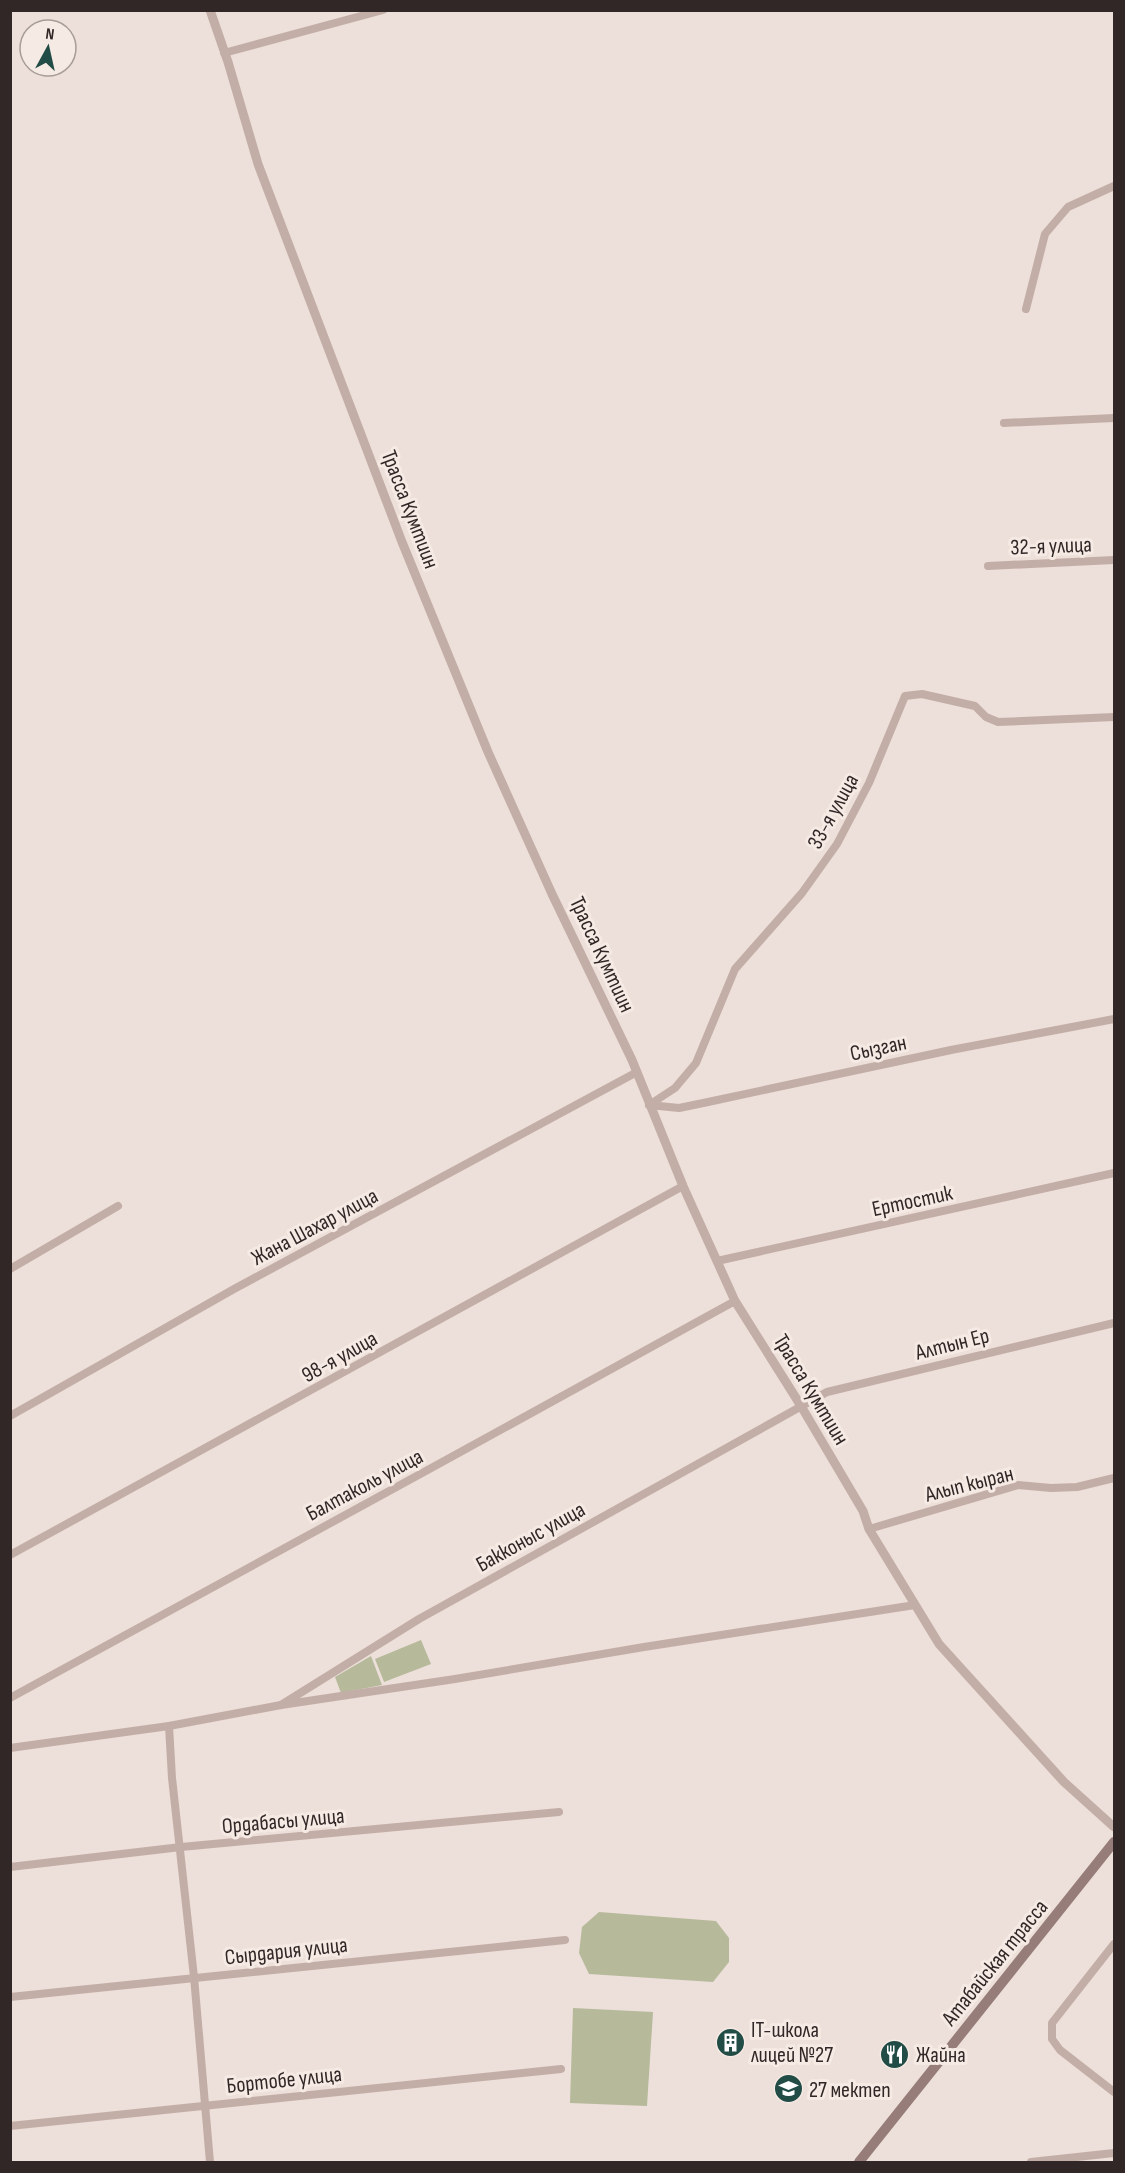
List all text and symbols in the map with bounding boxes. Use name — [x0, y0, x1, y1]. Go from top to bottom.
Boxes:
north arrow — [18, 18, 78, 78]
text: N — [44, 25, 55, 45]
street label: Трасса Кумтиин — [375, 447, 445, 573]
street label: 32-я улица — [1010, 532, 1092, 561]
street label: 33-я улица — [802, 769, 865, 854]
street label: Трасса Кумтиин — [563, 892, 640, 1017]
street label: Сызган — [848, 1029, 909, 1068]
street label: Ертостик — [870, 1180, 956, 1223]
street label: Жана Шахар улица — [247, 1183, 383, 1272]
street label: Алтын Ер — [912, 1322, 992, 1367]
street label: 98-я улица — [297, 1325, 382, 1389]
street label: Трасса Кумтиин — [767, 1329, 854, 1450]
street label: Балтаколь улица — [302, 1443, 428, 1527]
street label: Алып кыран — [921, 1460, 1016, 1509]
street label: Бакконыс улица — [472, 1496, 590, 1578]
street label: Ордабасы улица — [221, 1803, 345, 1840]
street label: Атабайская трасса — [936, 1895, 1054, 2032]
street label: Сырдария улица — [223, 1932, 349, 1971]
place label: IT-школа лицей №27 — [751, 2017, 833, 2069]
building icon: IT-школа лицей №27 — [714, 2026, 746, 2058]
restaurant icon: Жайна — [879, 2038, 911, 2070]
place label: Жайна — [916, 2042, 966, 2069]
street label: Бортобе улица — [225, 2061, 343, 2100]
school or university icon: 27 мектеп — [772, 2073, 804, 2105]
place label: 27 мектеп — [809, 2077, 891, 2104]

